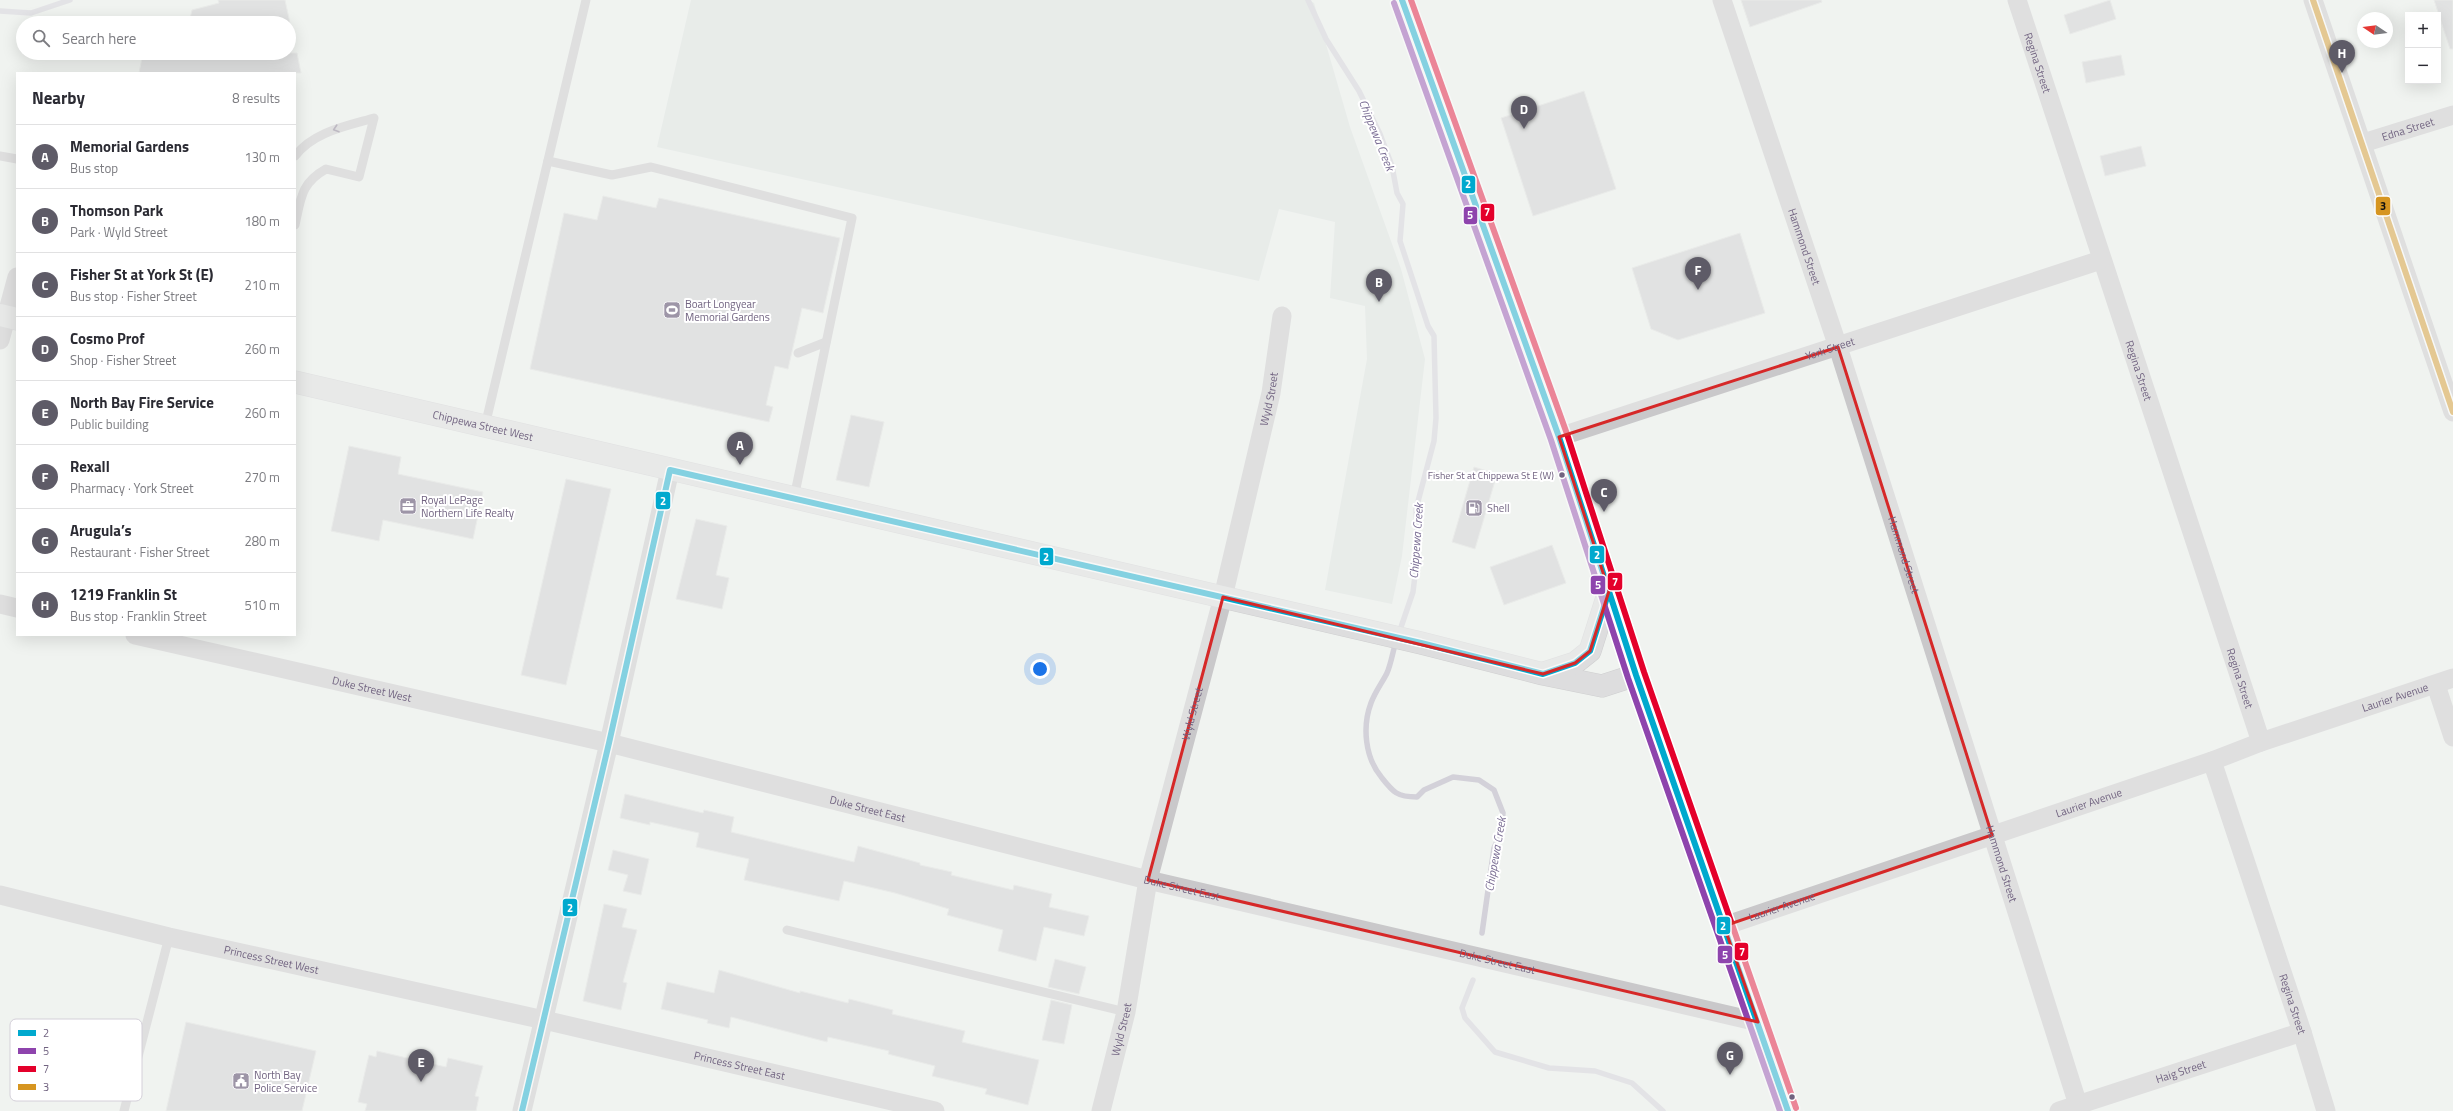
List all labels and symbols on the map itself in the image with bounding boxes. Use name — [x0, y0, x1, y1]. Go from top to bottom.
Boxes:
north arrow — [2357, 12, 2393, 48]
street label: Regina Street — [2020, 30, 2055, 95]
pin: H — [2329, 40, 2355, 73]
water label: Chippewa Creek — [1354, 96, 1401, 175]
pin: D — [1511, 96, 1537, 129]
street label: Edna Street — [2380, 113, 2436, 145]
one-way arrow — [333, 124, 340, 132]
line badge: 2 — [1461, 175, 1476, 194]
text: 2 — [1465, 176, 1471, 192]
line badge: 3 — [2375, 196, 2391, 216]
text: 3 — [2380, 198, 2386, 214]
line badge: 7 — [1480, 203, 1495, 222]
text: 7 — [1484, 204, 1490, 220]
line badge: 5 — [1463, 206, 1478, 225]
street label: Hammond Street — [1784, 206, 1825, 287]
text: 5 — [1467, 207, 1473, 223]
pin: F — [1685, 257, 1711, 290]
pin: B — [1366, 269, 1392, 302]
place label: Boart Longyear Memorial Gardens — [685, 296, 770, 325]
sports icon: Boart Longyear Memorial Gardens — [662, 300, 682, 320]
street label: York Street — [1803, 333, 1857, 364]
street label: Regina Street — [2121, 338, 2156, 403]
street label: Wyld Street — [1256, 371, 1282, 427]
street label: Chippewa Street West — [431, 406, 535, 445]
pin: A — [727, 432, 753, 465]
place label: Fisher St at Chippewa St E (W) — [1428, 468, 1554, 483]
marker: Fisher St at Chippewa St E (W) — [1557, 470, 1567, 480]
pin: C — [1591, 479, 1617, 512]
line badge: 2 — [655, 491, 671, 510]
place label: Royal LePage Northern Life Realty — [421, 492, 515, 521]
text: 2 — [660, 493, 666, 509]
office icon: Royal LePage Northern Life Realty — [398, 496, 418, 516]
fuel station icon: Shell — [1464, 498, 1484, 518]
place label: Shell — [1487, 500, 1510, 516]
water label: Chippewa Creek — [1404, 501, 1428, 579]
street label: Hammond Street — [1884, 515, 1924, 595]
line badge: 2 — [1589, 545, 1605, 564]
line badge: 2 — [1039, 547, 1054, 566]
text: 2 — [1594, 547, 1600, 563]
text: 2 — [1043, 549, 1049, 565]
line badge: 7 — [1607, 572, 1623, 591]
text: 7 — [1612, 574, 1618, 590]
line badge: 5 — [1590, 575, 1606, 595]
text: 5 — [1595, 577, 1601, 593]
street label: Regina Street — [2223, 646, 2257, 711]
your location — [1030, 659, 1050, 679]
street label: Duke Street West — [331, 672, 413, 706]
street label: Laurier Avenue — [2360, 679, 2431, 716]
street label: Wyld Street — [1177, 685, 1207, 742]
street label: Laurier Avenue — [2053, 784, 2124, 821]
street label: Duke Street East — [828, 791, 907, 826]
water label: Chippewa Creek — [1479, 814, 1511, 893]
street label: Hammond Street — [1982, 823, 2021, 904]
street label: Duke Street East — [1142, 871, 1222, 904]
street label: Laurier Avenue — [1746, 888, 1818, 925]
line badge: 2 — [562, 898, 578, 917]
text: 2 — [567, 900, 573, 916]
line badge: 2 — [1716, 916, 1731, 935]
text: 2 — [1720, 918, 1726, 934]
street label: Princess Street West — [222, 941, 320, 978]
line badge: 7 — [1734, 942, 1749, 961]
text: 7 — [1739, 944, 1745, 960]
street label: Duke Street East — [1458, 945, 1537, 978]
line badge: 5 — [1717, 945, 1733, 964]
text: 5 — [1722, 947, 1728, 963]
street label: Regina Street — [2275, 972, 2310, 1036]
street label: Wyld Street — [1107, 1002, 1135, 1058]
legend — [10, 1019, 142, 1101]
text: 2 — [43, 1025, 49, 1041]
pin: G — [1717, 1042, 1743, 1075]
text: 5 — [43, 1043, 49, 1059]
street label: Princess Street East — [692, 1047, 787, 1084]
pin: E — [408, 1049, 434, 1082]
street label: Haig Street — [2154, 1056, 2208, 1087]
text: 7 — [43, 1061, 49, 1077]
place label: North Bay Police Service — [254, 1067, 318, 1096]
public building icon: North Bay Police Service — [231, 1071, 251, 1091]
text: 3 — [43, 1079, 49, 1095]
unlabelled marker — [1787, 1092, 1797, 1102]

